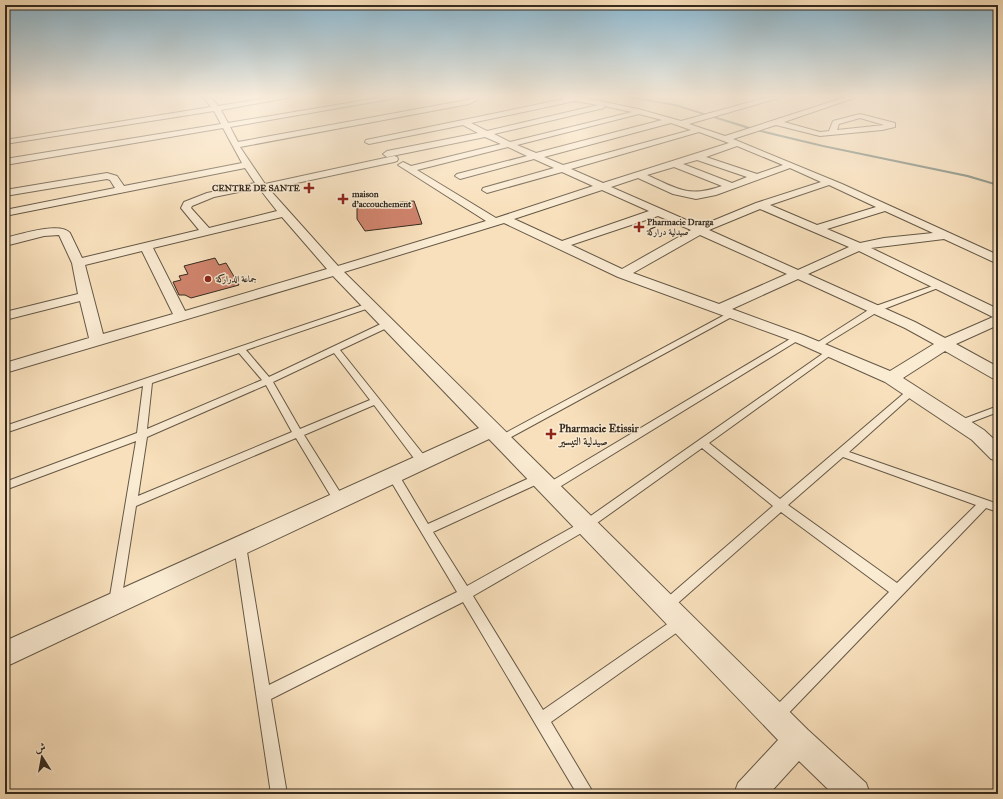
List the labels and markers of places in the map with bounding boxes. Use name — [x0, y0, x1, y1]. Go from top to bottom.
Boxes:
place label: CENTRE DE SANTE — [212, 182, 301, 193]
marker: CENTRE DE SANTE — [303, 182, 315, 194]
place label: maison d'accouchement — [351, 188, 412, 209]
marker: maison d'accouchement — [337, 193, 349, 205]
place label: Pharmacie Drarga صيدلية دراركة — [646, 216, 713, 238]
marker: Pharmacie Drarga صيدلية دراركة — [634, 222, 644, 232]
place label: جماعة الدراركة — [215, 273, 257, 285]
marker: جماعة الدراركة — [203, 274, 213, 284]
place label: Pharmacie Etissir صيدلية التيسير — [557, 422, 639, 448]
marker: Pharmacie Etissir صيدلية التيسير — [546, 429, 556, 439]

